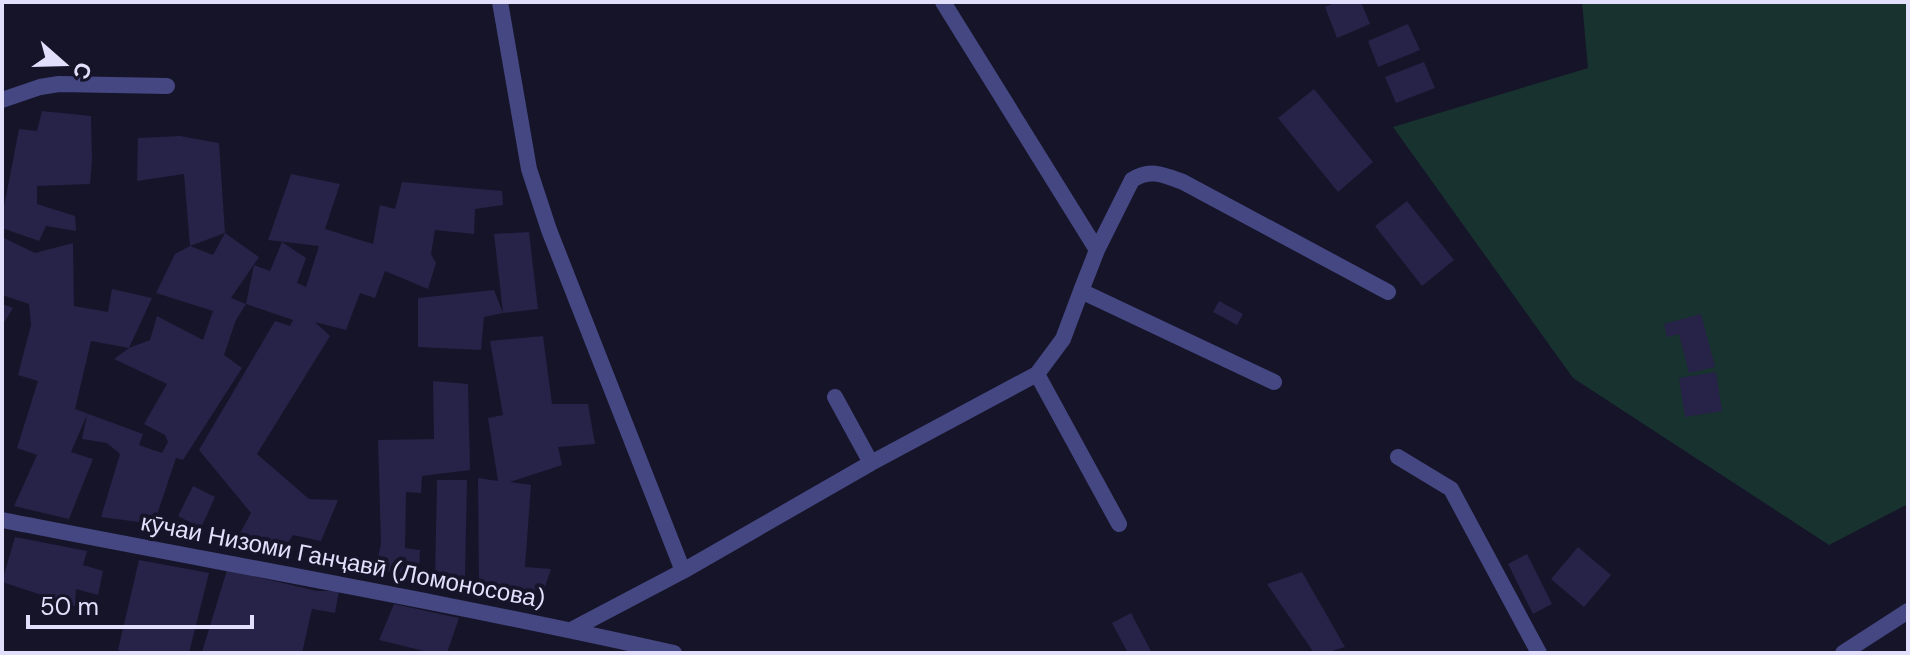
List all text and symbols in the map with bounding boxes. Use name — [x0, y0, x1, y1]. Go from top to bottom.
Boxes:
north arrow — [24, 24, 104, 104]
text: С — [66, 58, 99, 83]
street label: кӯчаи Низоми Ганҷавӣ (Ломоносова) — [139, 506, 548, 615]
scale bar — [28, 579, 252, 629]
text: 50 m — [40, 591, 99, 622]

